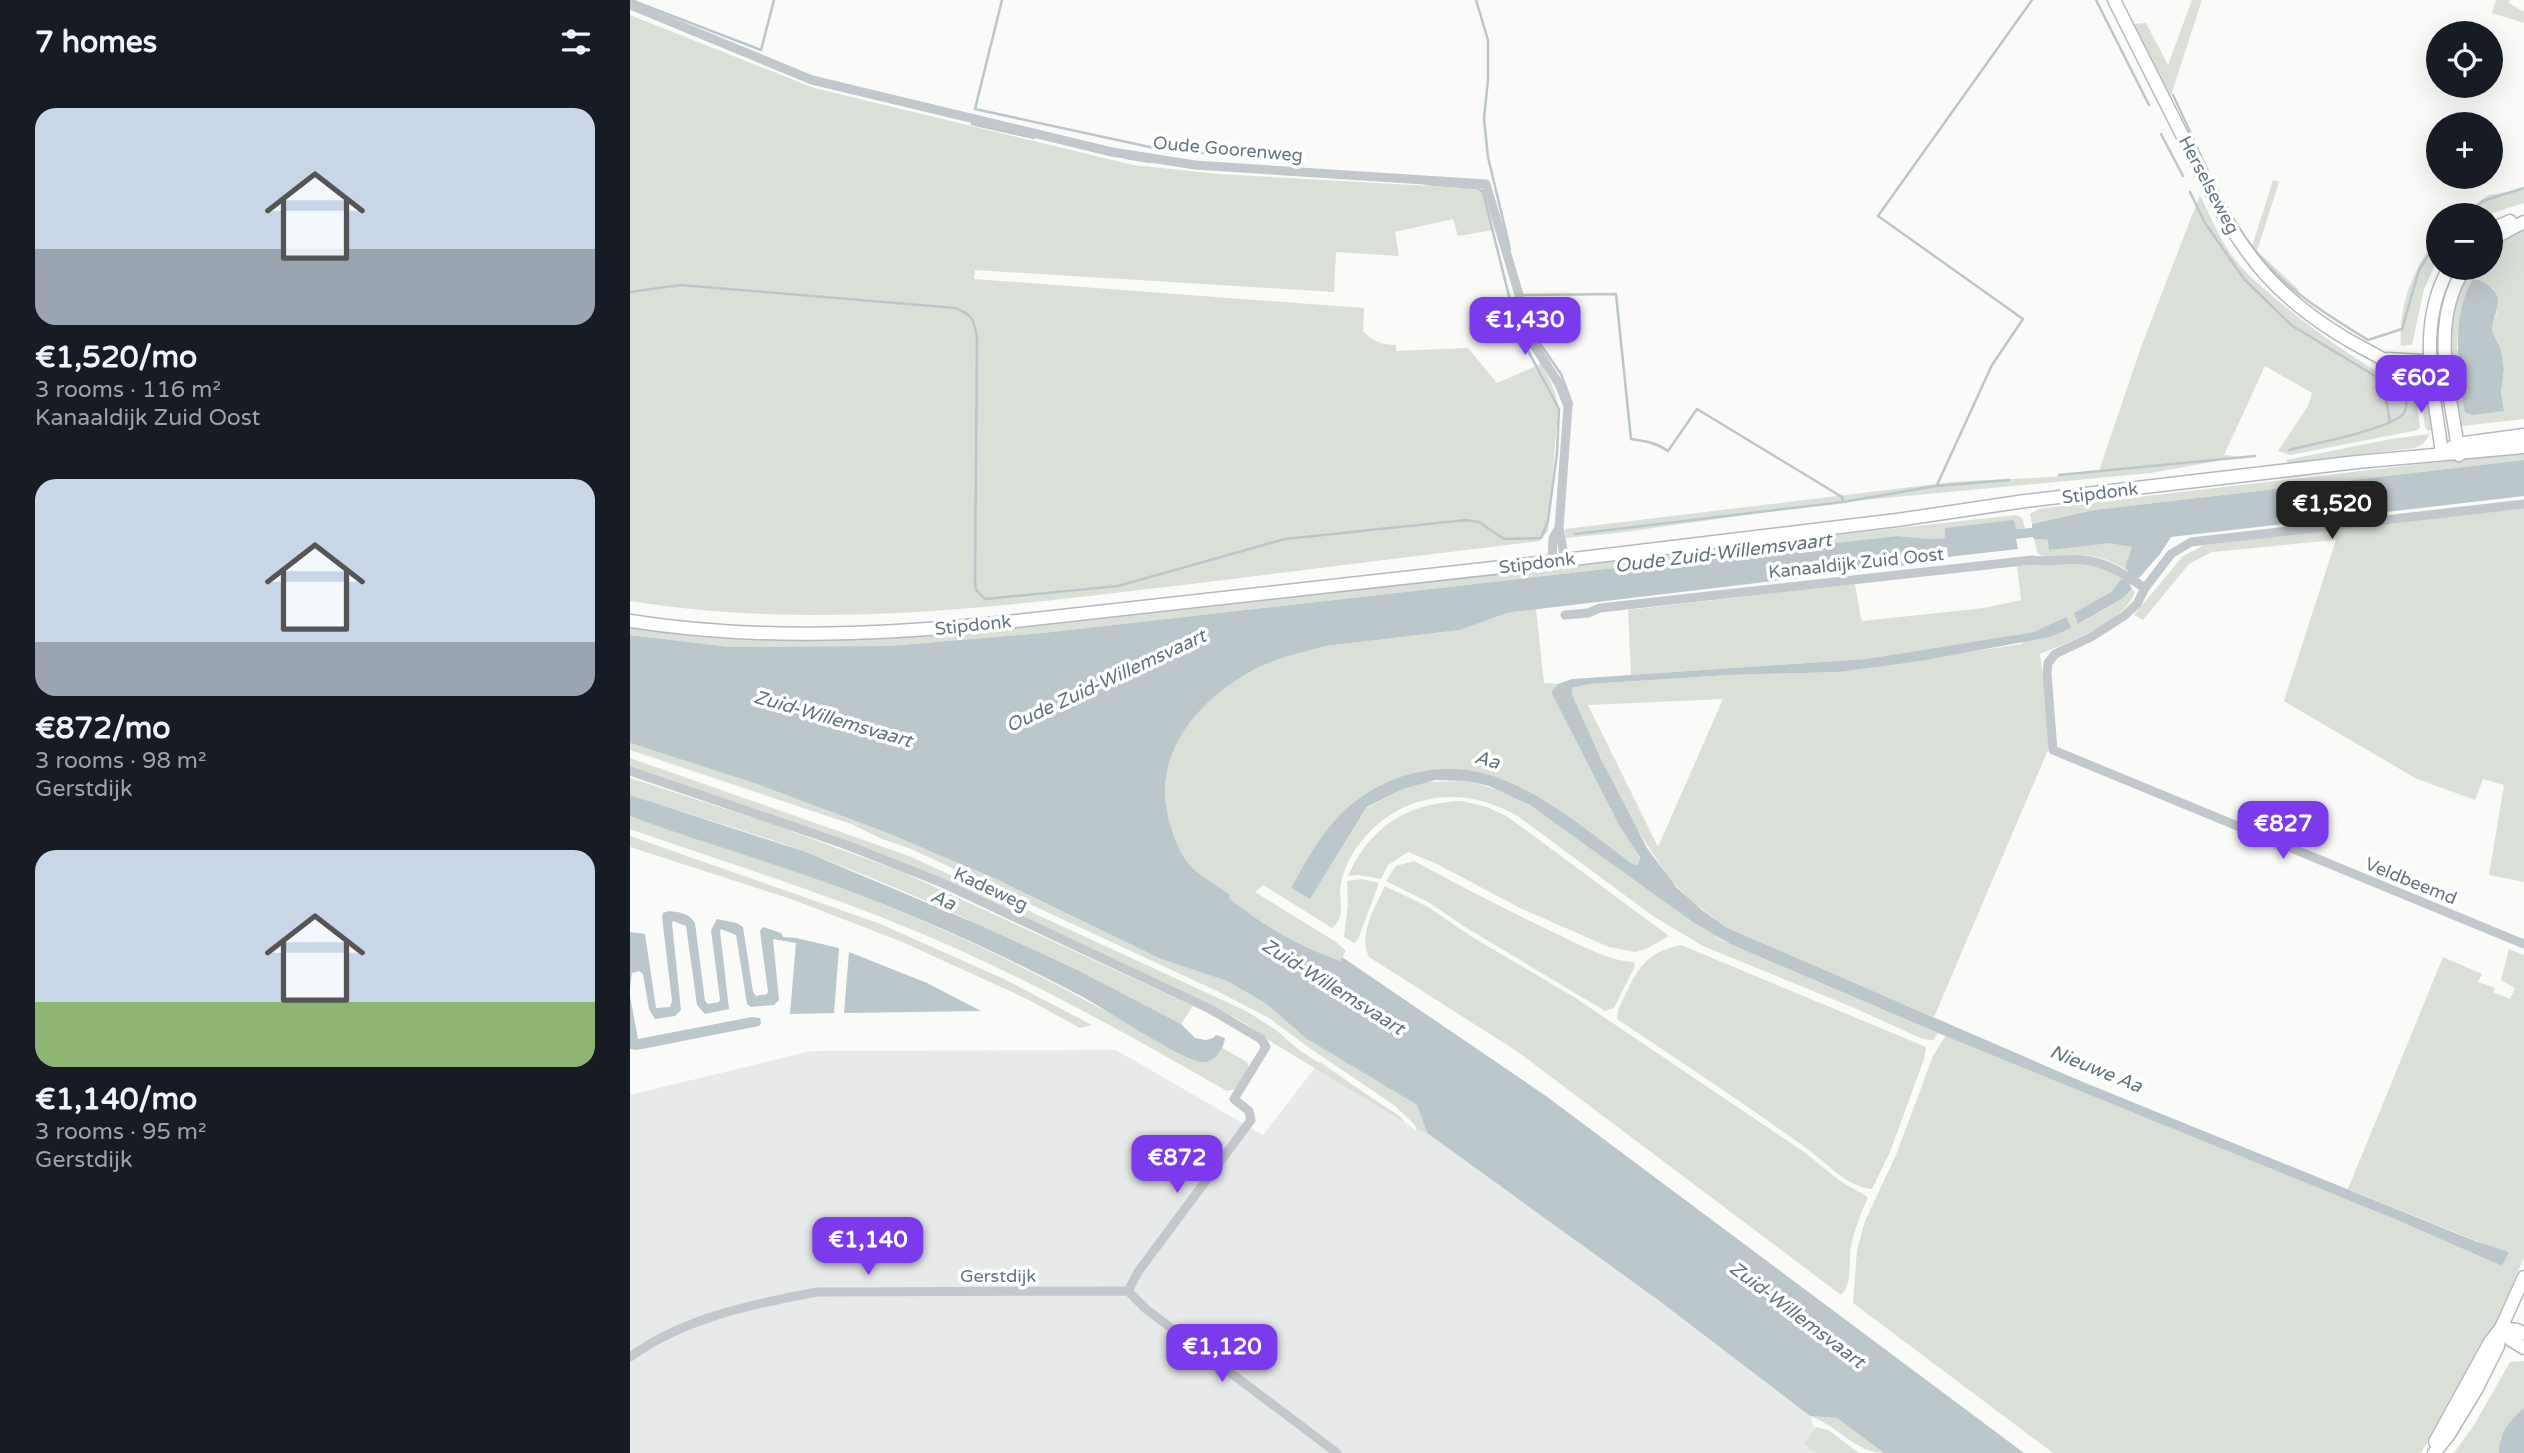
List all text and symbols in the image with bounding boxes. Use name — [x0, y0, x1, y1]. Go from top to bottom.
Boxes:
map controls — [2426, 21, 2503, 280]
button: locate — [2426, 21, 2503, 98]
icon: filters — [557, 23, 595, 61]
text: 7 homes — [35, 24, 157, 61]
button: + — [2426, 112, 2503, 189]
street label: Oude Goorenweg — [1152, 131, 1304, 167]
street label: Herselseweg — [2174, 132, 2244, 238]
icon: home — [252, 153, 378, 279]
button: − — [2426, 203, 2503, 280]
pin: €1,430 — [1468, 298, 1582, 357]
text: €1,430 — [1486, 306, 1564, 334]
text: €1,520/mo — [35, 339, 197, 376]
pin: €602 — [2380, 356, 2462, 415]
text: €602 — [2391, 364, 2451, 392]
text: 3 rooms · 116 m² — [35, 376, 221, 404]
text: Kanaaldijk Zuid Oost — [35, 404, 260, 432]
street label: Stipdonk — [2061, 477, 2139, 509]
pin: €1,520 — [2275, 482, 2389, 541]
text: €1,520 — [2292, 490, 2372, 518]
icon: home — [252, 524, 378, 650]
water label: Oude Zuid-Willemsvaart — [1614, 528, 1835, 577]
street label: Kanaaldijk Zuid Oost — [1767, 543, 1945, 583]
street label: Stipdonk — [1498, 547, 1576, 579]
street label: Stipdonk — [934, 610, 1012, 640]
water label: Oude Zuid-Willemsvaart — [1003, 624, 1212, 737]
water label: Zuid-Willemsvaart — [751, 686, 917, 753]
text: €872/mo — [35, 710, 171, 747]
water label: Aa — [1472, 746, 1503, 774]
text: 3 rooms · 98 m² — [35, 747, 206, 775]
text: Gerstdijk — [35, 775, 132, 803]
pin: €827 — [2242, 802, 2324, 861]
text: €827 — [2253, 810, 2313, 838]
street label: Veldbeemd — [2362, 853, 2460, 909]
street label: Kadeweg — [950, 862, 1032, 916]
water label: Aa — [927, 885, 960, 916]
icon: home — [252, 895, 378, 1021]
water label: Zuid-Willemsvaart — [1258, 934, 1410, 1041]
water label: Nieuwe Aa — [2047, 1041, 2147, 1098]
text: €1,140/mo — [35, 1081, 197, 1118]
text: 3 rooms · 95 m² — [35, 1118, 206, 1146]
pin: €872 — [1136, 1136, 1218, 1195]
text: €872 — [1147, 1144, 1207, 1172]
text: Gerstdijk — [35, 1146, 132, 1174]
pin: €1,140 — [811, 1218, 925, 1277]
text: €1,140 — [828, 1226, 908, 1254]
water label: Zuid-Willemsvaart — [1725, 1257, 1871, 1375]
street label: Gerstdijk — [960, 1265, 1036, 1287]
pin: €1,120 — [1165, 1324, 1279, 1384]
text: €1,120 — [1182, 1333, 1262, 1361]

